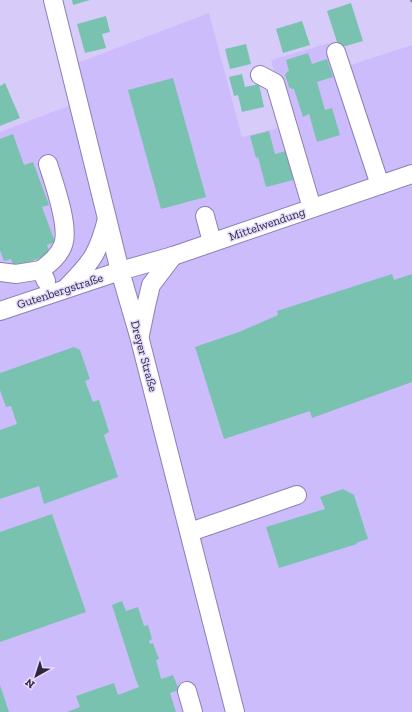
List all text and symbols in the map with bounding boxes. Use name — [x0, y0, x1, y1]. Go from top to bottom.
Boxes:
street label: Mittelwendung — [227, 204, 307, 244]
street label: Gutenbergstraße — [15, 270, 105, 312]
street label: Dreyer Straße — [128, 319, 160, 394]
north arrow — [16, 656, 56, 696]
text: N — [22, 675, 37, 691]

